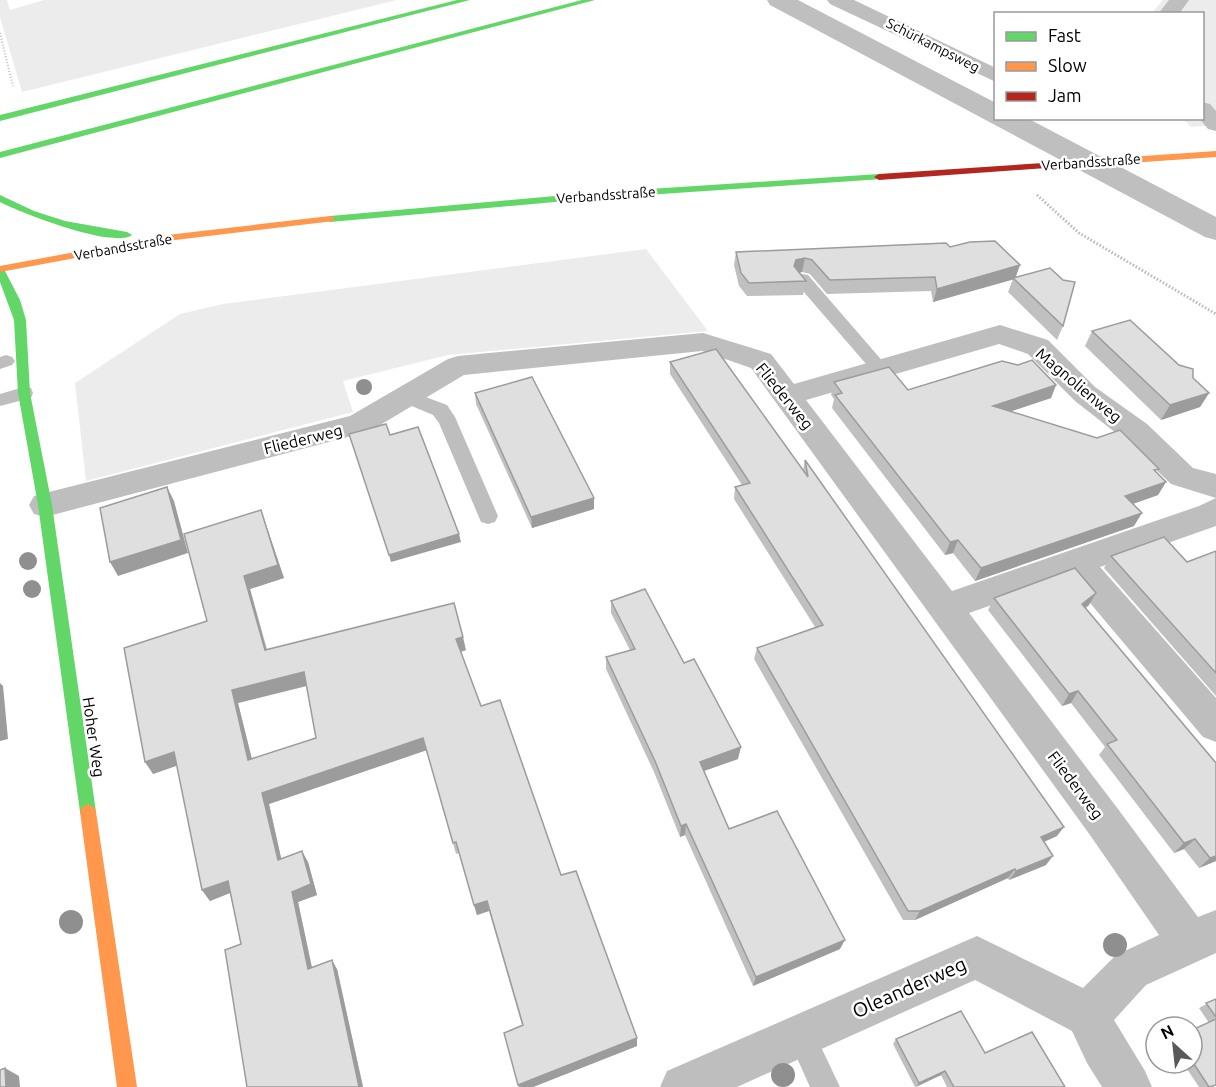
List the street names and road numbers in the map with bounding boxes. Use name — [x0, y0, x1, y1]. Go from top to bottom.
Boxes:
street label: Schürkampsweg — [884, 15, 982, 75]
street label: Verbandsstraße — [1041, 151, 1141, 173]
street label: Verbandsstraße — [556, 184, 656, 206]
street label: Verbandsstraße — [73, 230, 173, 264]
street label: Magnolienweg — [1033, 344, 1125, 426]
street label: Fliederweg — [753, 359, 817, 433]
street label: Fliederweg — [262, 421, 344, 457]
street label: Hoher Weg — [79, 696, 109, 778]
street label: Fliederweg — [1045, 748, 1107, 822]
street label: Oleanderweg — [848, 952, 970, 1022]

